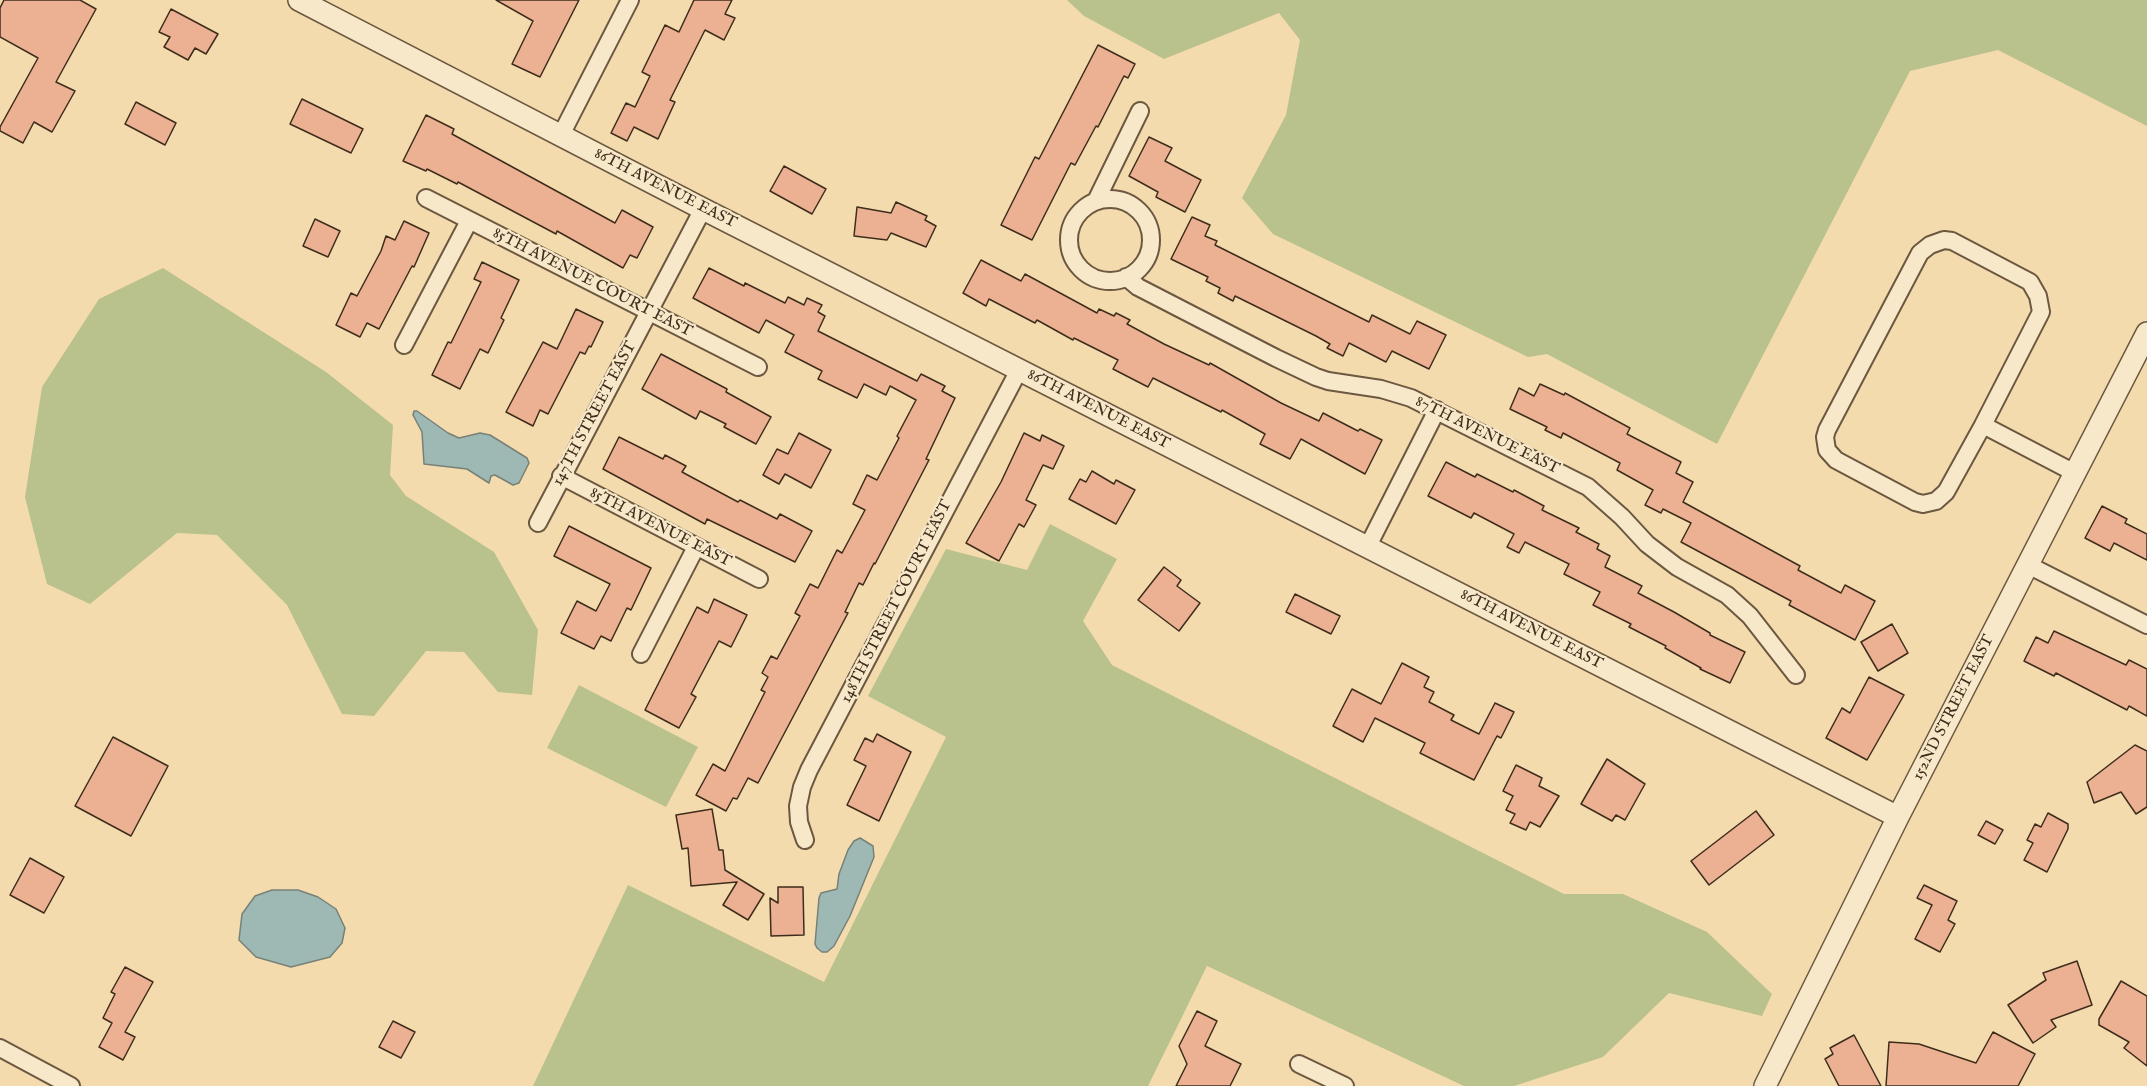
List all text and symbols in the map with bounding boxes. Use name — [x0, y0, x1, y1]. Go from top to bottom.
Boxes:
street label: 86TH AVENUE EAST — [591, 145, 739, 233]
street label: 85TH AVENUE COURT EAST — [489, 224, 695, 342]
street label: 147TH STREET EAST — [549, 339, 641, 489]
street label: 86TH AVENUE EAST — [1024, 366, 1172, 454]
street label: 87TH AVENUE EAST — [1412, 393, 1562, 479]
street label: 85TH AVENUE EAST — [586, 484, 734, 572]
street label: 148TH STREET COURT EAST — [837, 497, 957, 707]
street label: 86TH AVENUE EAST — [1457, 586, 1605, 674]
street label: 152ND STREET EAST — [1909, 632, 1999, 784]

